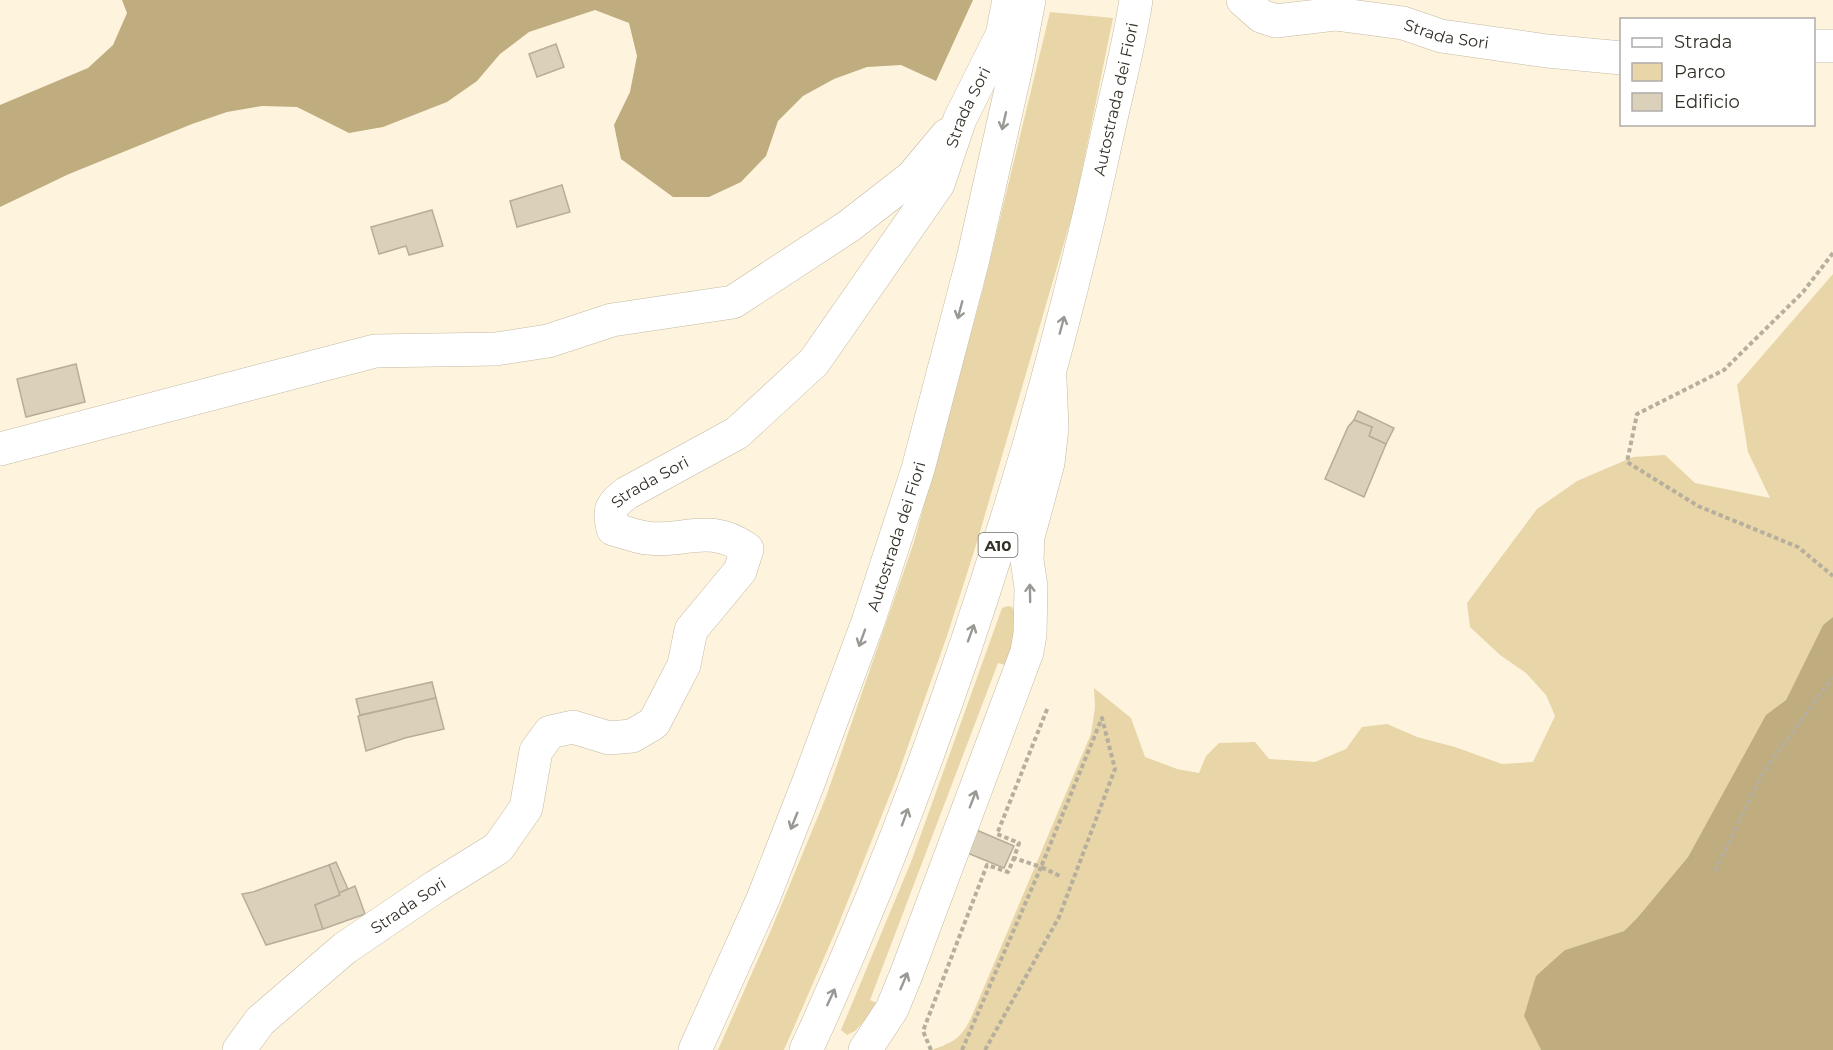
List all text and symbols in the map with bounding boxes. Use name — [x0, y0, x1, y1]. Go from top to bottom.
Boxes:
street label: Strada Sori — [1402, 15, 1490, 52]
legend — [1620, 18, 1815, 126]
street label: Autostrada dei Fiori — [1089, 21, 1141, 178]
text: Strada — [1674, 31, 1732, 53]
text: Parco — [1674, 61, 1726, 83]
street label: Strada Sori — [942, 64, 994, 150]
text: Edificio — [1674, 91, 1740, 113]
one-way arrow — [998, 111, 1010, 130]
one-way arrow — [953, 300, 965, 319]
one-way arrow — [1057, 316, 1069, 335]
street label: Strada Sori — [607, 452, 692, 512]
street label: Autostrada dei Fiori — [863, 459, 929, 614]
road number: A10 — [978, 533, 1018, 557]
one-way arrow — [1024, 583, 1036, 603]
one-way arrow — [966, 624, 977, 643]
one-way arrow — [856, 628, 867, 647]
one-way arrow — [968, 790, 979, 809]
one-way arrow — [901, 808, 912, 827]
one-way arrow — [788, 811, 799, 829]
street label: Strada Sori — [367, 873, 449, 937]
one-way arrow — [898, 973, 910, 991]
one-way arrow — [825, 988, 837, 1006]

